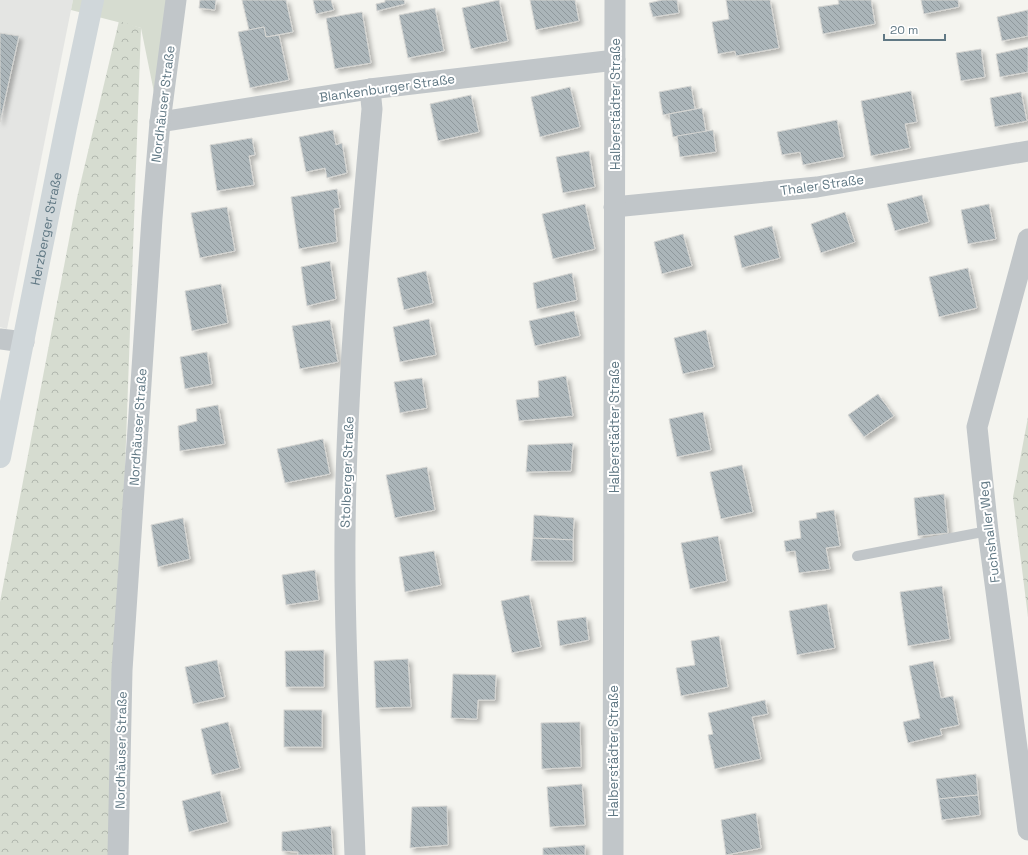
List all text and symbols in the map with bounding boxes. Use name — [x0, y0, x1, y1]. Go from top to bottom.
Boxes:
scale bar — [884, 16, 945, 42]
text: 20 m — [890, 22, 918, 38]
street label: Halberstädter Straße — [607, 38, 624, 170]
street label: Nordhäuser Straße — [147, 45, 179, 163]
street label: Blankenburger Straße — [318, 70, 456, 106]
street label: Herzberger Straße — [26, 170, 65, 287]
street label: Thaler Straße — [779, 171, 865, 199]
street label: Halberstädter Straße — [606, 361, 623, 493]
street label: Nordhäuser Straße — [125, 368, 151, 486]
street label: Stolberger Straße — [337, 416, 357, 528]
street label: Fuchshaller Weg — [974, 480, 1004, 584]
street label: Halberstädter Straße — [605, 685, 622, 817]
street label: Nordhäuser Straße — [111, 691, 131, 809]

